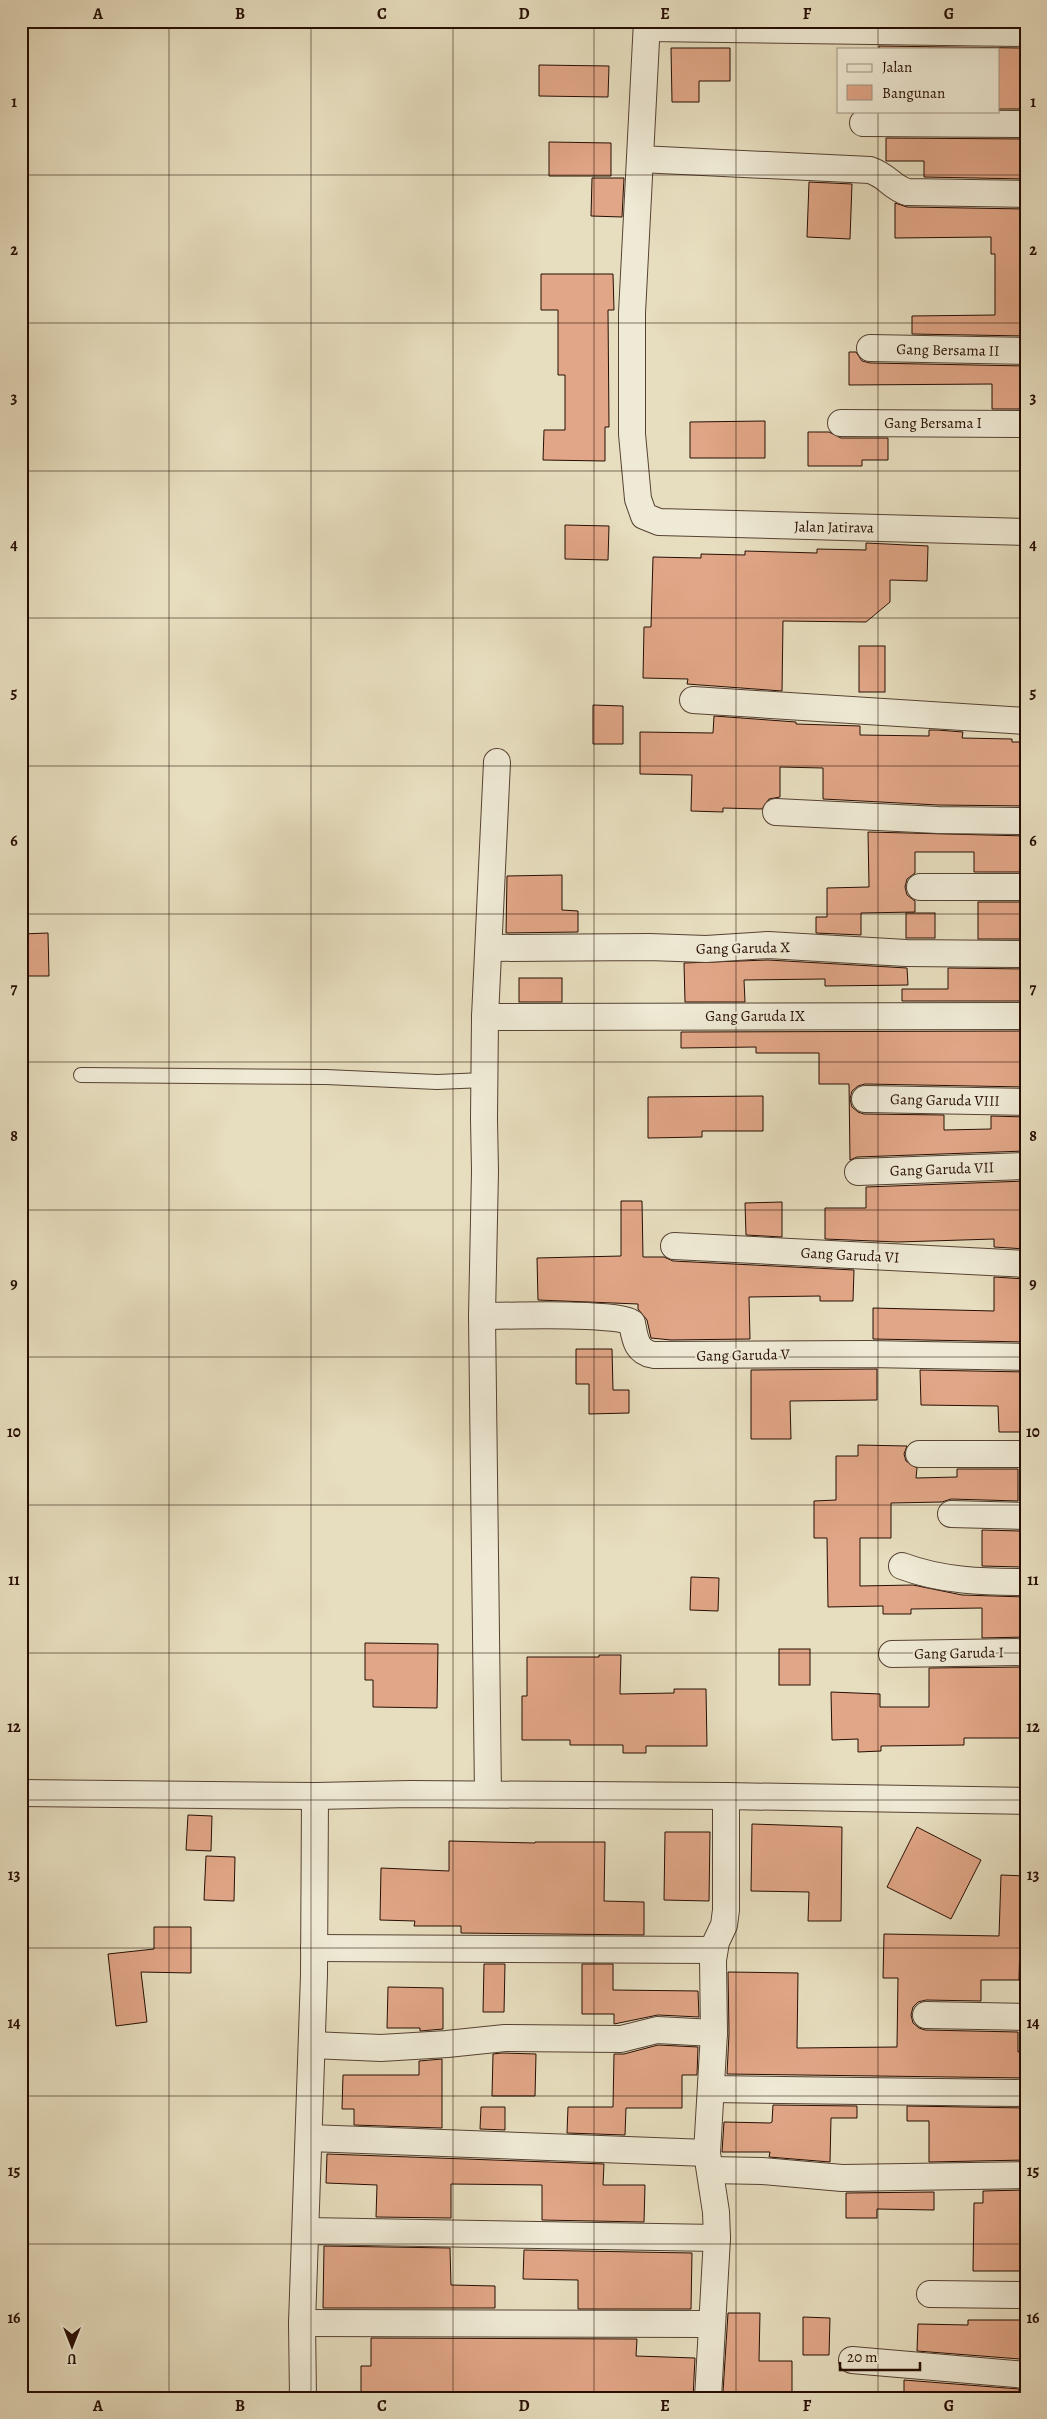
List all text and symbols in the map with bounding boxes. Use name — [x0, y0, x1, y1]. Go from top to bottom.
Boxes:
text: A — [92, 3, 104, 25]
text: B — [235, 3, 245, 25]
text: C — [377, 3, 387, 25]
text: D — [518, 3, 530, 25]
text: E — [660, 3, 670, 25]
text: F — [803, 3, 812, 25]
text: G — [944, 3, 954, 25]
legend — [837, 48, 1000, 112]
text: Jalan — [882, 57, 912, 77]
text: Bangunan — [882, 83, 945, 103]
text: 1 — [11, 91, 17, 113]
text: 1 — [1030, 91, 1036, 113]
text: 2 — [10, 239, 18, 261]
text: 2 — [1029, 239, 1037, 261]
street label: Gang Bersama II — [896, 339, 1000, 361]
text: 3 — [11, 387, 18, 409]
text: 3 — [1030, 387, 1037, 409]
street label: Gang Bersama I — [884, 413, 982, 433]
street label: Jalan Jatirava — [794, 516, 874, 538]
text: 4 — [10, 534, 18, 556]
text: 4 — [1029, 534, 1037, 556]
text: 5 — [11, 682, 18, 704]
text: 5 — [1030, 682, 1037, 704]
text: 6 — [10, 830, 18, 852]
text: 6 — [1029, 830, 1037, 852]
street label: Gang Garuda X — [696, 937, 790, 959]
text: 7 — [11, 978, 18, 1000]
text: 7 — [1030, 978, 1037, 1000]
street label: Gang Garuda IX — [705, 1006, 805, 1026]
street label: Gang Garuda VIII — [890, 1089, 1000, 1111]
text: 8 — [10, 1125, 18, 1147]
text: 8 — [1029, 1125, 1037, 1147]
street label: Gang Garuda VII — [890, 1157, 994, 1181]
street label: Gang Garuda VI — [800, 1242, 900, 1268]
text: 9 — [10, 1273, 18, 1295]
text: 9 — [1029, 1273, 1037, 1295]
street label: Gang Garuda V — [696, 1344, 791, 1366]
text: 10 — [7, 1421, 21, 1443]
text: 10 — [1026, 1421, 1040, 1443]
text: 11 — [8, 1569, 20, 1591]
text: 11 — [1027, 1569, 1039, 1591]
street label: Gang Garuda I — [914, 1642, 1004, 1664]
text: 12 — [7, 1716, 21, 1738]
text: 12 — [1026, 1716, 1040, 1738]
text: 13 — [8, 1864, 20, 1886]
text: 13 — [1027, 1864, 1039, 1886]
text: 14 — [7, 2012, 21, 2034]
text: 14 — [1026, 2012, 1040, 2034]
text: 15 — [8, 2160, 20, 2182]
text: 15 — [1027, 2160, 1039, 2182]
text: 16 — [7, 2307, 21, 2329]
text: 16 — [1026, 2307, 1040, 2329]
north arrow — [48, 2322, 98, 2372]
scale bar — [840, 2339, 920, 2371]
text: 20 m — [847, 2347, 878, 2367]
text: U — [67, 2349, 77, 2368]
text: A — [92, 2395, 104, 2417]
text: B — [235, 2395, 245, 2417]
text: C — [377, 2395, 387, 2417]
text: D — [518, 2395, 530, 2417]
text: E — [660, 2395, 670, 2417]
text: F — [803, 2395, 812, 2417]
text: G — [944, 2395, 954, 2417]

